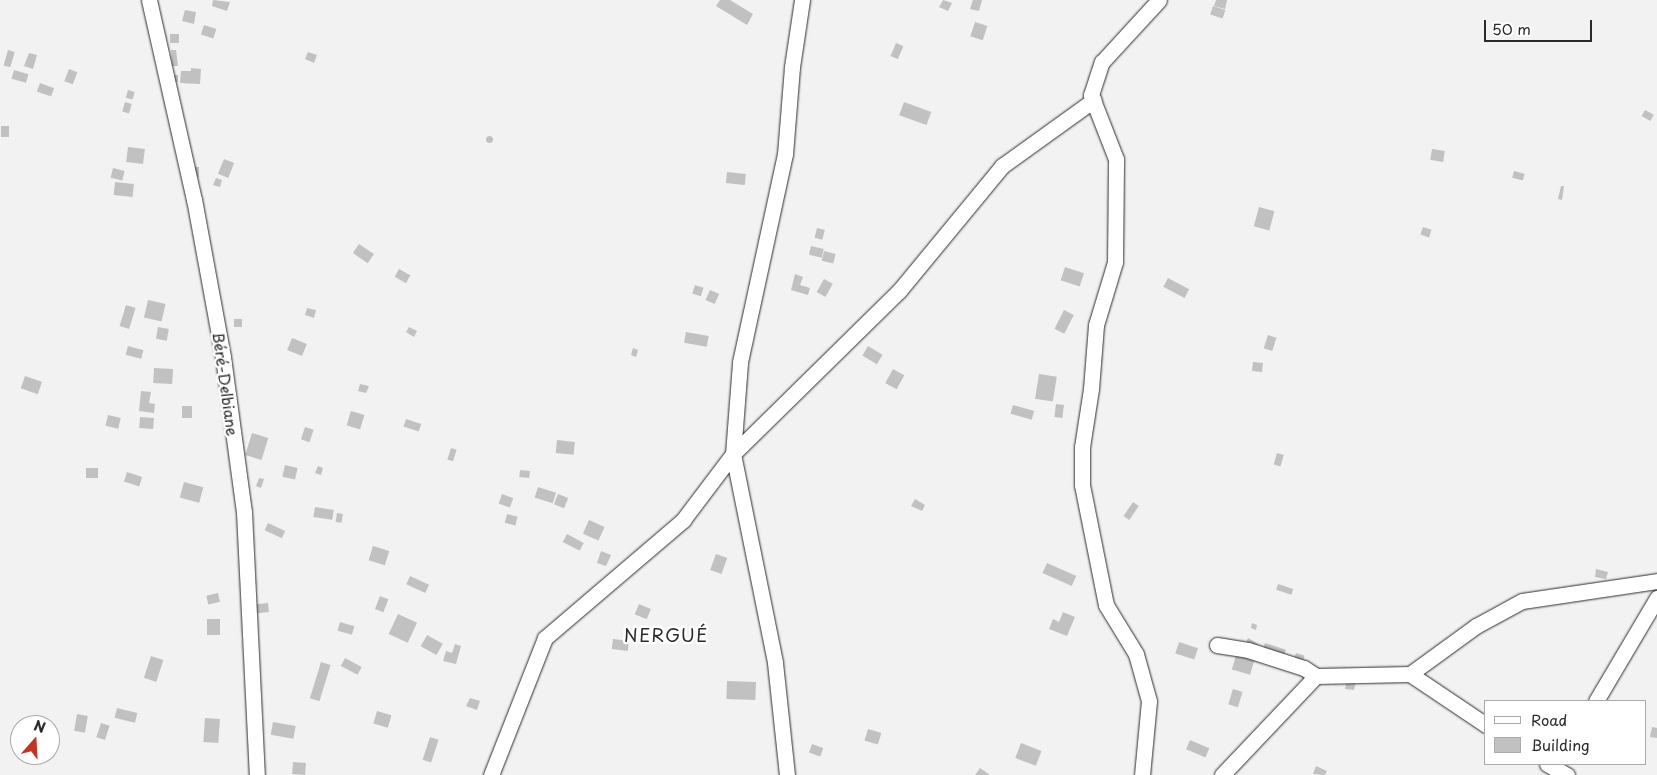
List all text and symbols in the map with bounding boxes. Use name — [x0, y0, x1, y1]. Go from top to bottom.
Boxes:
scale bar — [1487, 10, 1594, 42]
text: 50 m — [1492, 17, 1531, 40]
street label: Béré-Delbiane — [210, 331, 242, 437]
district label: NERGUÉ — [624, 624, 708, 646]
legend — [1484, 700, 1647, 765]
text: Road — [1531, 708, 1567, 731]
north arrow — [10, 715, 60, 765]
text: N — [31, 715, 48, 738]
text: Building — [1531, 733, 1590, 756]

